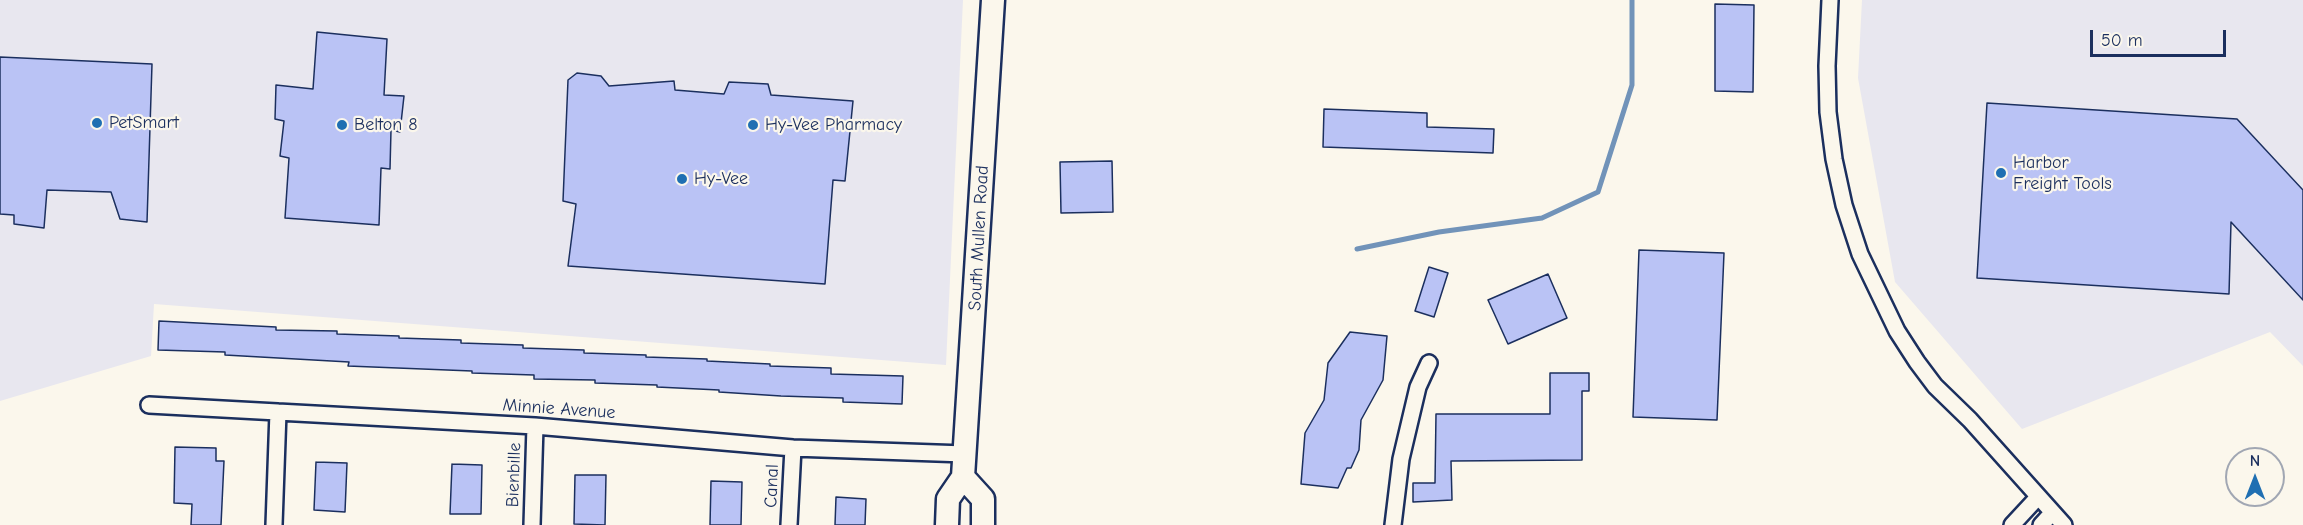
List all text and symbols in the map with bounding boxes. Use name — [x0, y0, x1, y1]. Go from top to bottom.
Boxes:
scale bar — [2093, 18, 2230, 56]
text: 50 m — [2101, 30, 2143, 51]
place label: PetSmart — [109, 112, 179, 134]
place label: Belton 8 — [354, 114, 418, 136]
place label: Hy-Vee Pharmacy — [765, 114, 902, 136]
marker: PetSmart — [90, 116, 104, 130]
marker: Belton 8 — [335, 118, 349, 132]
marker: Hy-Vee Pharmacy — [746, 118, 760, 132]
place label: Harbor Freight Tools — [2013, 152, 2112, 195]
street label: South Mullen Road — [964, 165, 994, 311]
marker: Harbor Freight Tools — [1994, 166, 2008, 180]
place label: Hy-Vee — [694, 168, 748, 190]
marker: Hy-Vee — [675, 172, 689, 186]
street label: Minnie Avenue — [502, 394, 616, 424]
street label: Bienbille — [502, 442, 526, 508]
north arrow — [2225, 447, 2285, 507]
text: N — [2250, 452, 2260, 470]
street label: Canal — [760, 464, 784, 508]

